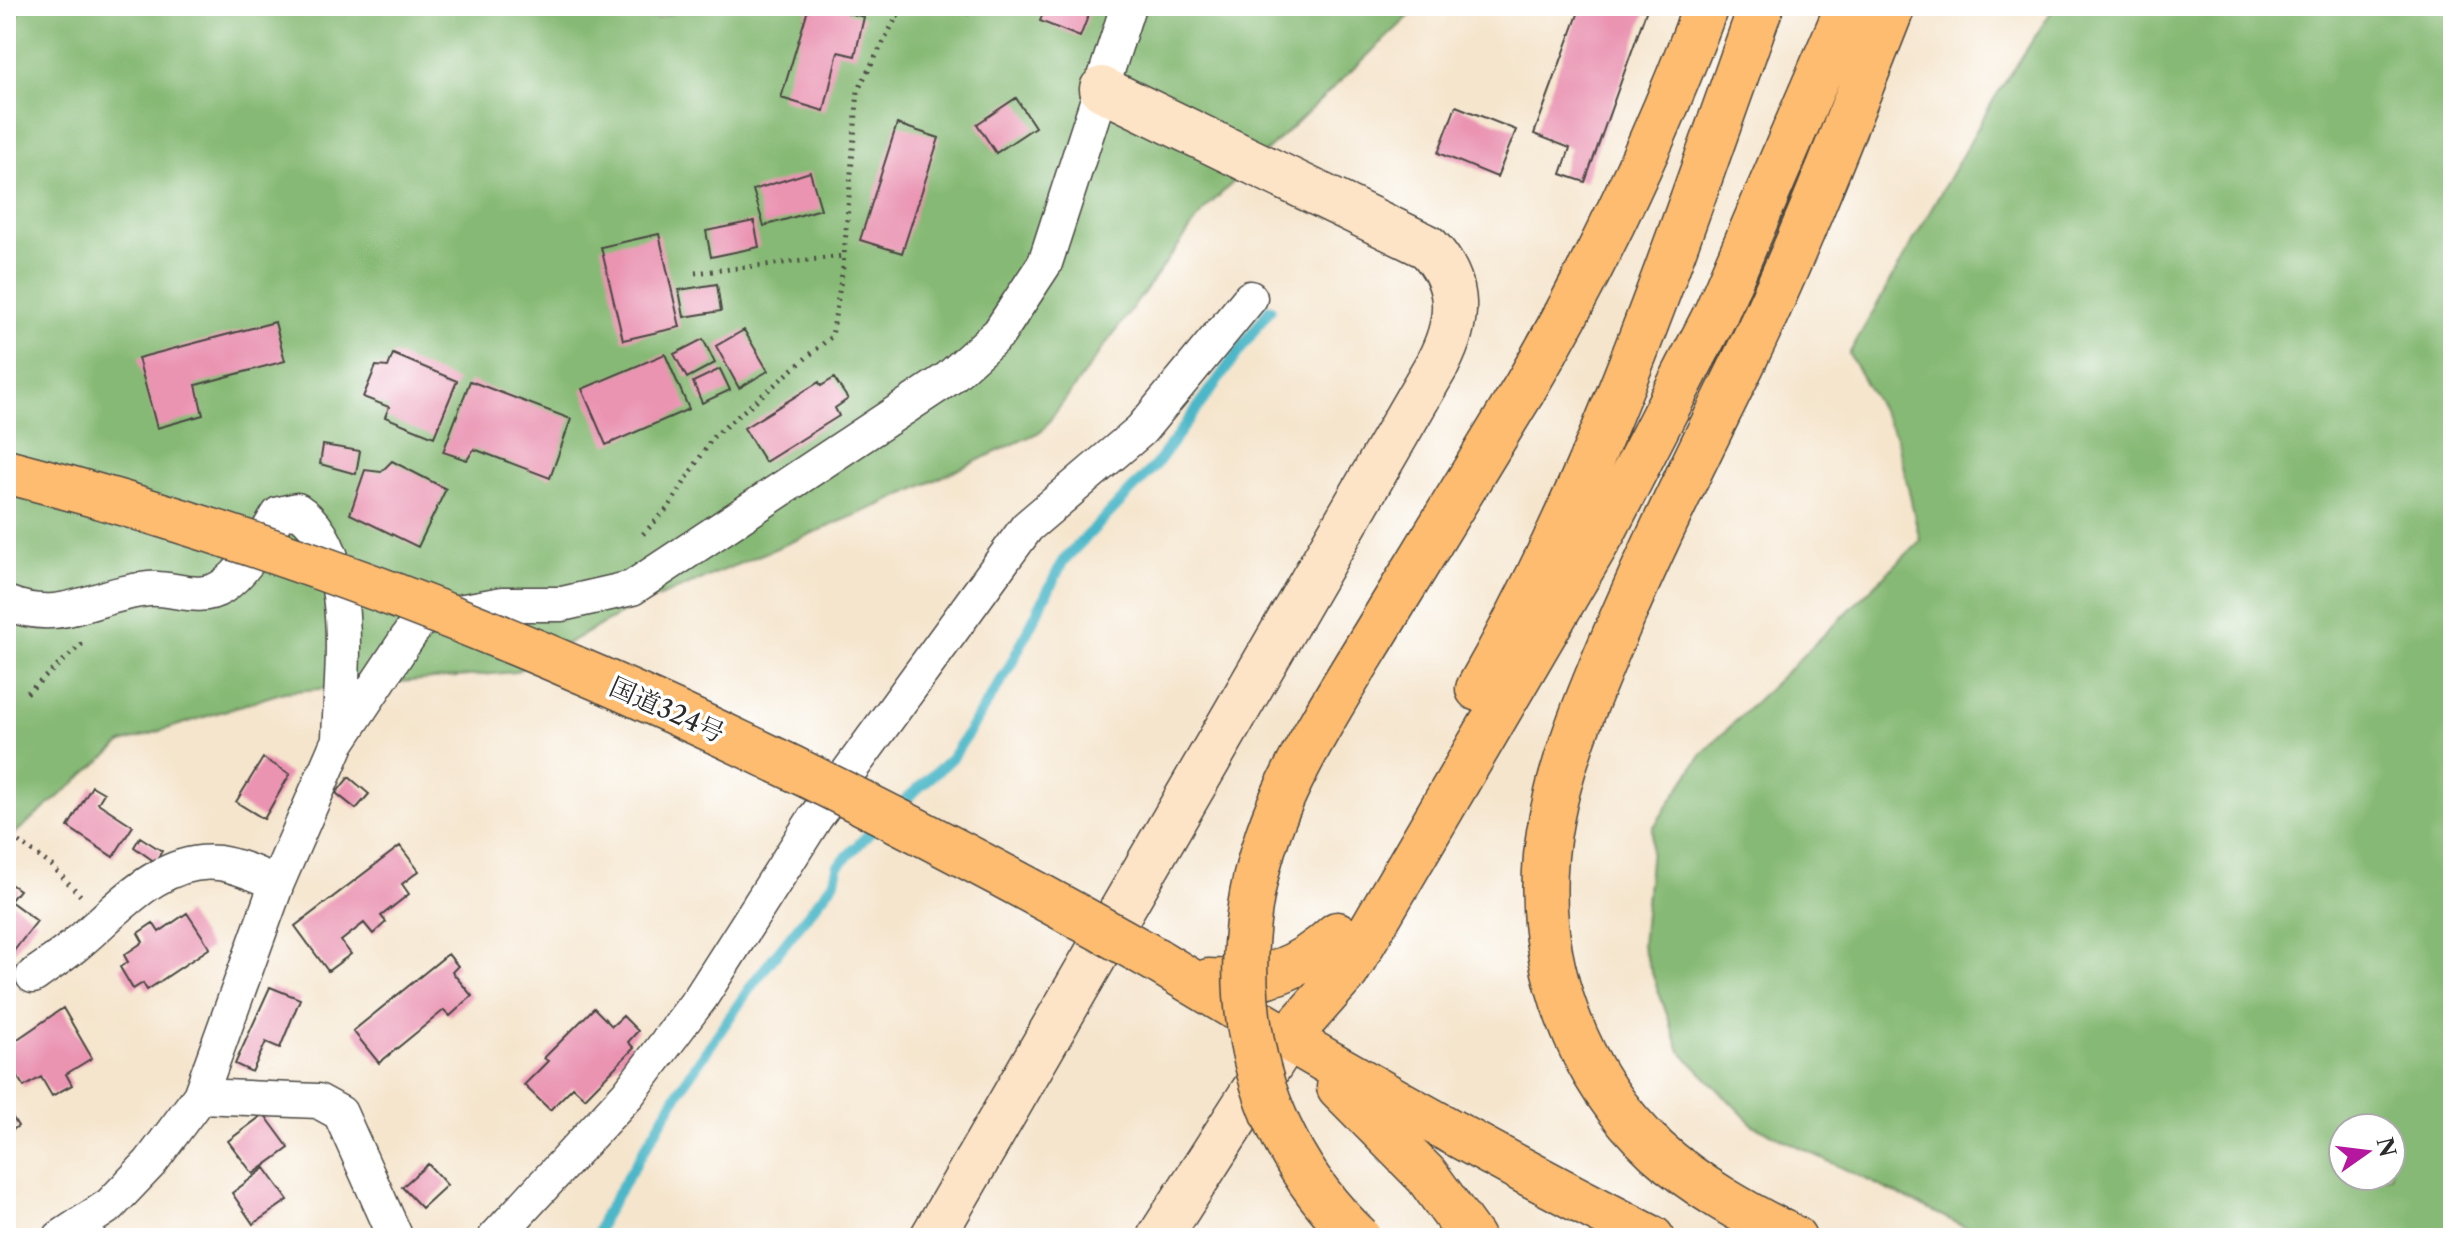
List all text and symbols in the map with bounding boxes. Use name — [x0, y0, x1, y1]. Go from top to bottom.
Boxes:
street label: 国道324号 — [605, 671, 729, 749]
north arrow — [2327, 1112, 2407, 1192]
text: N — [2371, 1135, 2401, 1160]

